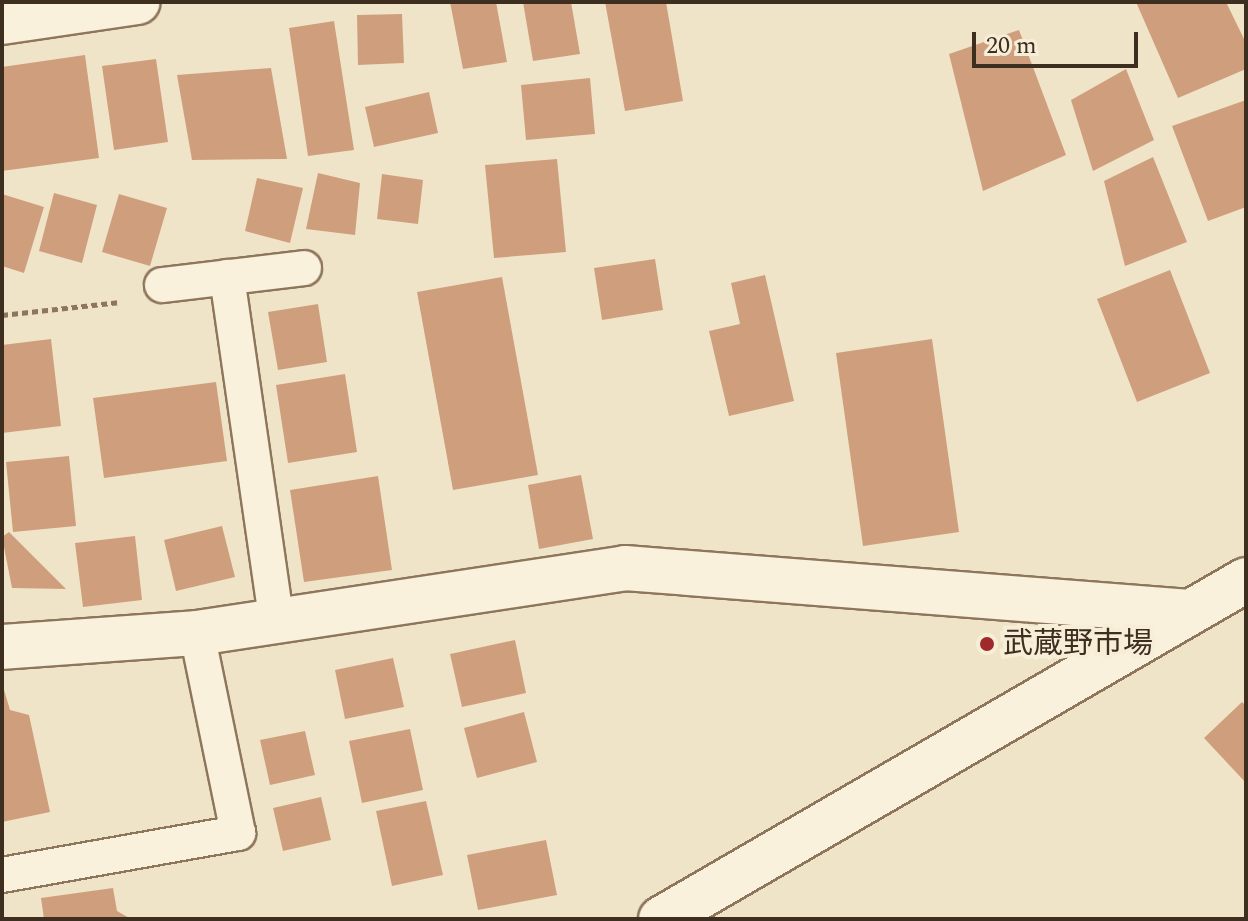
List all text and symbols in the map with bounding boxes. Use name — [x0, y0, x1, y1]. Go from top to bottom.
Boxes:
scale bar — [976, 16, 1142, 66]
text: 20 m — [986, 28, 1037, 64]
place label: 武蔵野市場 — [1003, 626, 1153, 662]
marker: 武蔵野市場 — [978, 635, 996, 653]

